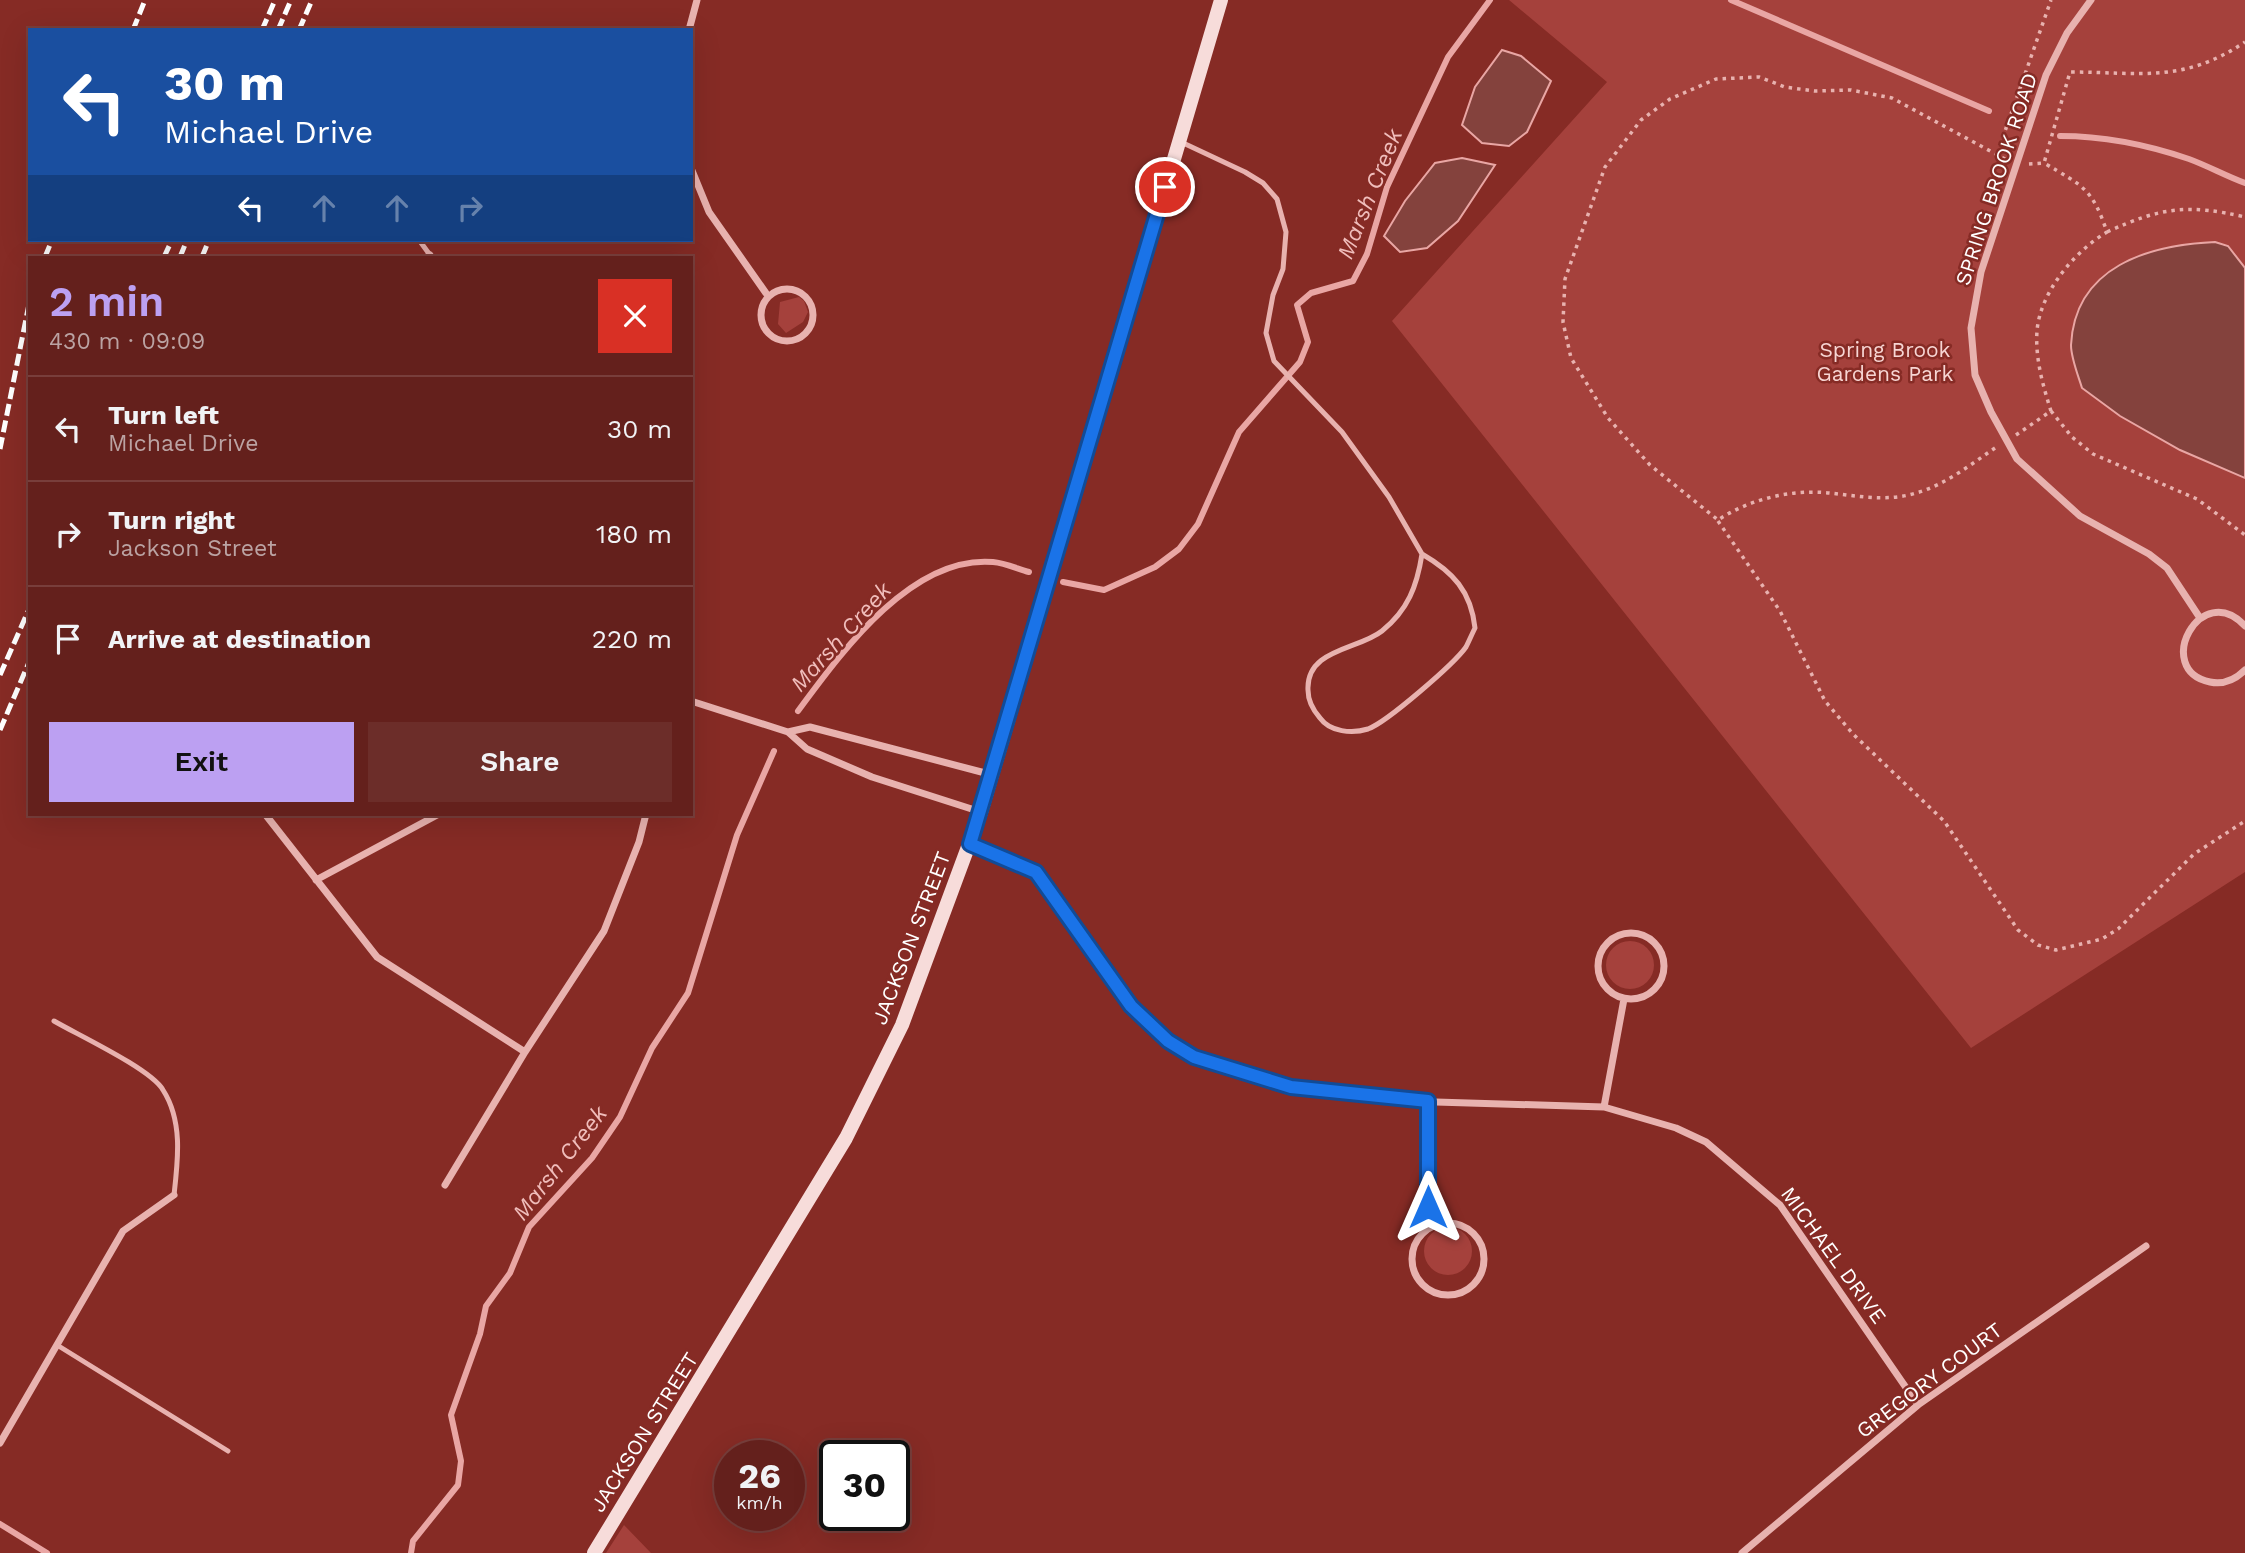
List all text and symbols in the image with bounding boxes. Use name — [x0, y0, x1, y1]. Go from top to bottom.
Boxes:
text: 30 m — [164, 54, 285, 112]
icon: left — [49, 56, 140, 147]
street label: SPRING BROOK ROAD — [1950, 70, 2042, 288]
text: Michael Drive — [164, 113, 373, 151]
water label: Marsh Creek — [1332, 124, 1409, 263]
pin — [1135, 157, 1195, 217]
icon: arrive — [1146, 168, 1184, 206]
icon: left — [232, 189, 270, 227]
icon: ahead — [305, 189, 343, 227]
icon: ahead — [378, 189, 416, 227]
icon: right — [451, 189, 489, 227]
text: 2 min — [49, 277, 164, 326]
button: close — [598, 279, 672, 353]
text: 430 m · 09:09 — [49, 328, 205, 355]
park label: Spring Brook Gardens Park — [1816, 337, 1954, 386]
text: Turn left — [108, 400, 219, 430]
icon: left — [49, 410, 87, 448]
text: 30 m — [607, 414, 672, 444]
text: Michael Drive — [108, 430, 258, 457]
text: Turn right — [108, 505, 235, 535]
icon: right — [49, 515, 87, 553]
text: 180 m — [596, 519, 672, 549]
text: Jackson Street — [108, 535, 277, 562]
water label: Marsh Creek — [785, 576, 898, 697]
icon: arrive — [49, 620, 87, 658]
text: Arrive at destination — [108, 624, 371, 654]
text: 220 m — [592, 624, 672, 654]
button: Exit — [49, 722, 354, 802]
button: Share — [368, 722, 672, 802]
street label: JACKSON STREET — [866, 848, 956, 1028]
water label: Marsh Creek — [507, 1099, 614, 1226]
position arrow — [1391, 1170, 1465, 1244]
street label: MICHAEL DRIVE — [1776, 1182, 1892, 1328]
street label: GREGORY COURT — [1851, 1317, 2007, 1443]
street label: JACKSON STREET — [585, 1347, 703, 1516]
speed limit sign: 30 — [819, 1440, 910, 1531]
text: 26 — [738, 1455, 781, 1497]
text: km/h — [736, 1492, 783, 1513]

